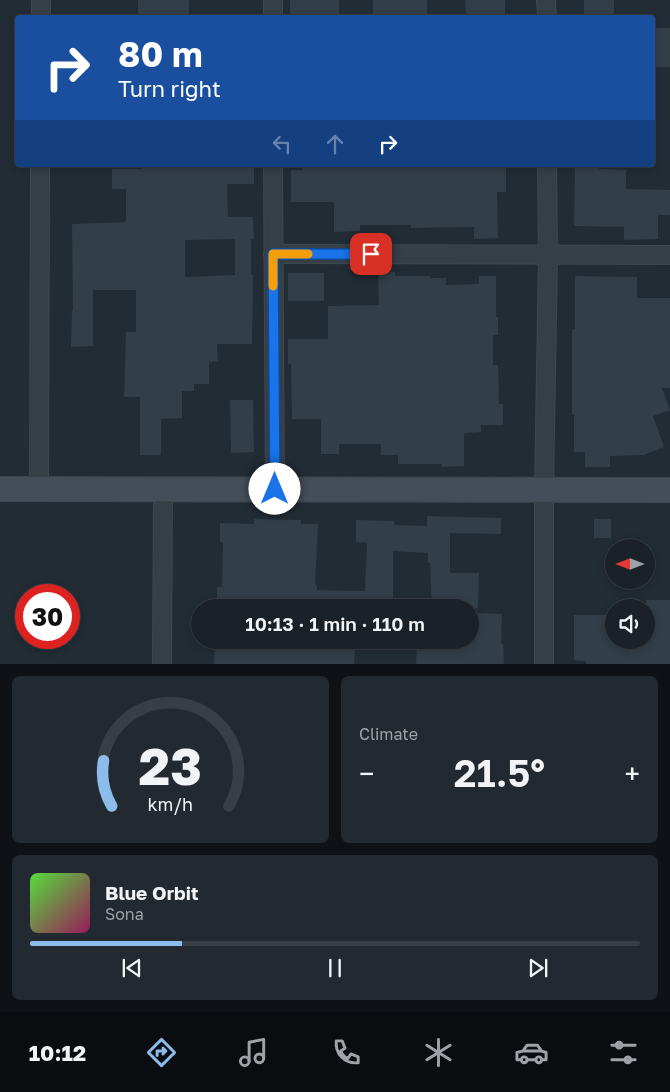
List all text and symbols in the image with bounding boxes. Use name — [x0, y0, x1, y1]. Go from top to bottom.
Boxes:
text: 80 m — [118, 33, 203, 75]
icon: right — [35, 35, 100, 100]
text: Turn right — [118, 75, 221, 102]
icon: left — [268, 130, 296, 158]
icon: ahead — [321, 130, 349, 158]
icon: right — [374, 130, 402, 158]
pin — [350, 233, 392, 275]
icon: arrive — [357, 240, 385, 268]
position arrow — [248, 462, 300, 514]
north arrow — [605, 539, 655, 589]
map controls — [605, 539, 655, 649]
speed limit sign: 30 — [15, 584, 80, 649]
button: sound — [605, 599, 655, 649]
text: 10:13 · 1 min · 110 m — [245, 612, 425, 635]
text: Climate — [359, 724, 418, 744]
text: 23 — [139, 734, 202, 796]
text: 21.5° — [454, 750, 545, 795]
text: − — [359, 757, 374, 790]
text: + — [625, 757, 640, 790]
text: km/h — [148, 793, 193, 815]
text: Blue Orbit — [105, 881, 199, 904]
text: Sona — [105, 904, 144, 924]
icon: previous — [118, 954, 146, 982]
icon: pause — [321, 954, 349, 982]
icon: next — [524, 954, 552, 982]
icon: directions — [144, 1035, 179, 1070]
icon: music — [236, 1035, 271, 1070]
icon: phone — [329, 1035, 364, 1070]
icon: climate — [421, 1035, 456, 1070]
icon: car — [514, 1035, 549, 1070]
icon: filters — [606, 1035, 641, 1070]
text: 10:12 — [29, 1039, 86, 1066]

